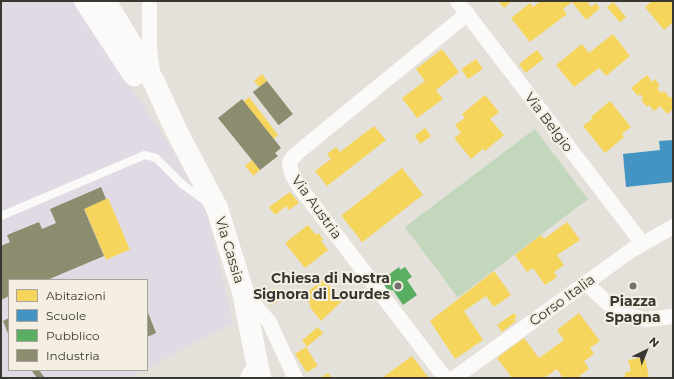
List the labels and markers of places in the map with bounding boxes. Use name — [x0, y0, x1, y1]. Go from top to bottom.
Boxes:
place label: Chiesa di Nostra Signora di Lourdes — [253, 270, 390, 302]
marker: Chiesa di Nostra Signora di Lourdes — [393, 281, 403, 291]
marker: Piazza Spagna — [628, 281, 638, 291]
place label: Piazza Spagna — [605, 293, 661, 326]

